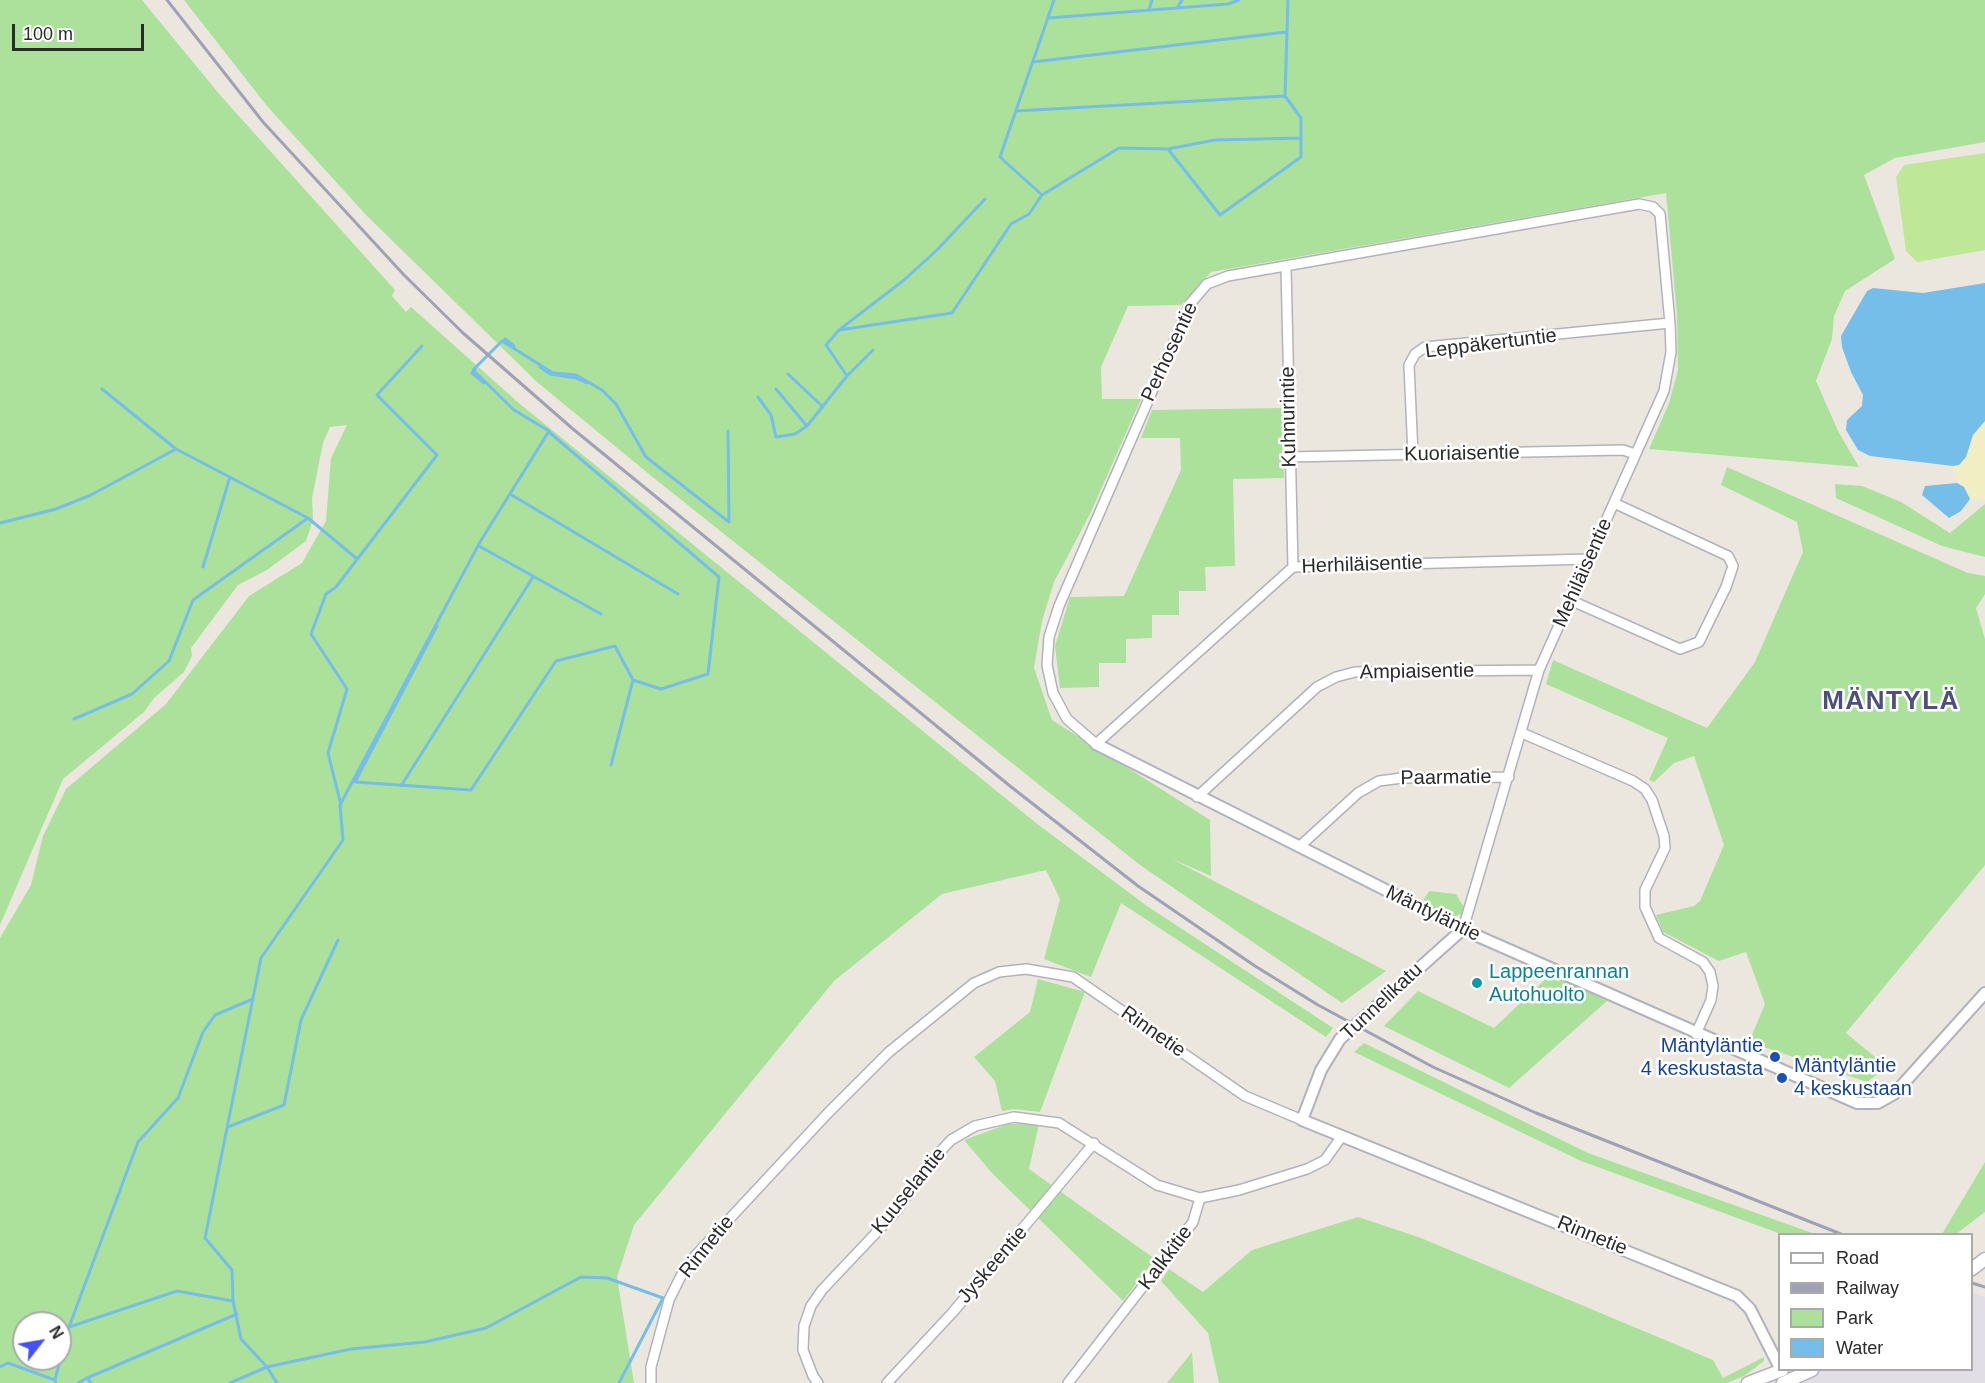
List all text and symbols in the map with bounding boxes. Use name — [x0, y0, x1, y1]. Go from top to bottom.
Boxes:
scale bar — [15, 12, 147, 50]
text: 100 m — [23, 24, 73, 44]
street label: Perhosentie — [1137, 299, 1203, 405]
street label: Leppäkertuntie — [1424, 324, 1558, 364]
street label: Kuhnurintie — [1276, 366, 1302, 468]
street label: Kuoriaisentie — [1404, 441, 1520, 467]
street label: Mehiläisentie — [1548, 515, 1618, 631]
street label: Herhiläisentie — [1301, 551, 1423, 579]
street label: Ampiaisentie — [1360, 659, 1474, 685]
district label: MÄNTYLÄ — [1822, 686, 1960, 718]
street label: Paarmatie — [1400, 765, 1492, 791]
street label: Mäntyläntie — [1382, 881, 1484, 947]
street label: Tunnelikatu — [1336, 958, 1428, 1046]
place label: Lappeenrannan Autohuolto — [1489, 960, 1629, 1007]
marker: Lappeenrannan Autohuolto — [1470, 976, 1484, 990]
street label: Rinnetie — [1116, 1001, 1190, 1063]
place label: Mäntyläntie 4 keskustasta — [1641, 1034, 1763, 1081]
marker: Mäntyläntie 4 keskustasta — [1768, 1050, 1782, 1064]
place label: Mäntyläntie 4 keskustaan — [1794, 1054, 1912, 1101]
marker: Mäntyläntie 4 keskustaan — [1775, 1071, 1789, 1085]
street label: Kuuselantie — [867, 1143, 951, 1239]
street label: Rinnetie — [675, 1211, 739, 1283]
street label: Rinnetie — [1553, 1211, 1631, 1261]
street label: Jyskeentie — [953, 1221, 1033, 1309]
street label: Kalkkitie — [1134, 1221, 1198, 1295]
legend — [1778, 1233, 1973, 1371]
text: Road — [1836, 1248, 1879, 1268]
text: Railway — [1836, 1278, 1899, 1298]
text: Park — [1836, 1308, 1873, 1328]
north arrow — [12, 1311, 72, 1371]
text: N — [46, 1323, 66, 1342]
text: Water — [1836, 1338, 1883, 1358]

